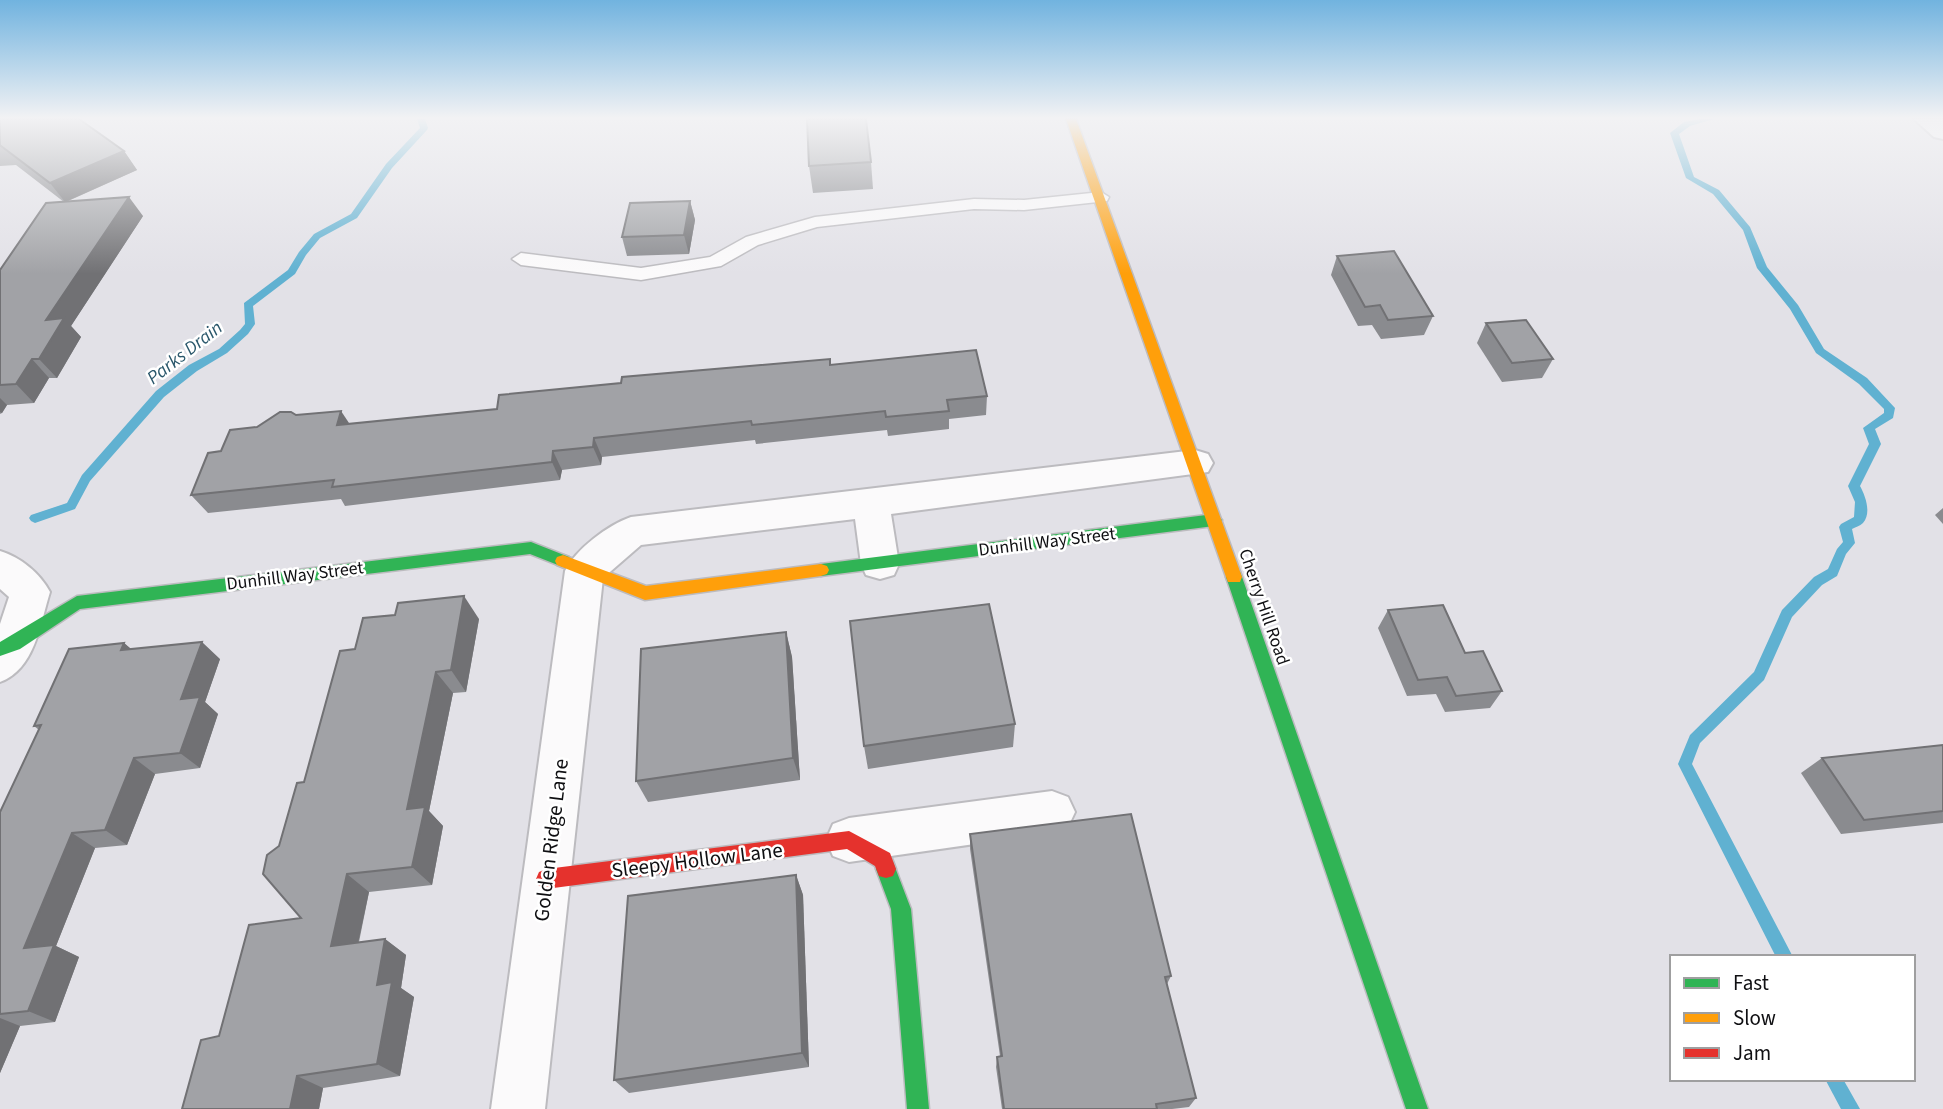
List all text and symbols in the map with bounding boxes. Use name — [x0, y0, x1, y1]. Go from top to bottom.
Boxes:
water label: Parks Drain — [141, 315, 229, 391]
street label: Dunhill Way Street — [977, 521, 1117, 563]
street label: Cherry Hill Road — [1232, 545, 1296, 669]
street label: Dunhill Way Street — [225, 555, 365, 597]
street label: Golden Ridge Lane — [526, 757, 576, 923]
street label: Sleepy Hollow Lane — [610, 835, 784, 885]
legend — [1670, 955, 1915, 1081]
text: Fast — [1733, 968, 1769, 998]
text: Slow — [1733, 1003, 1776, 1033]
text: Jam — [1733, 1038, 1771, 1068]

